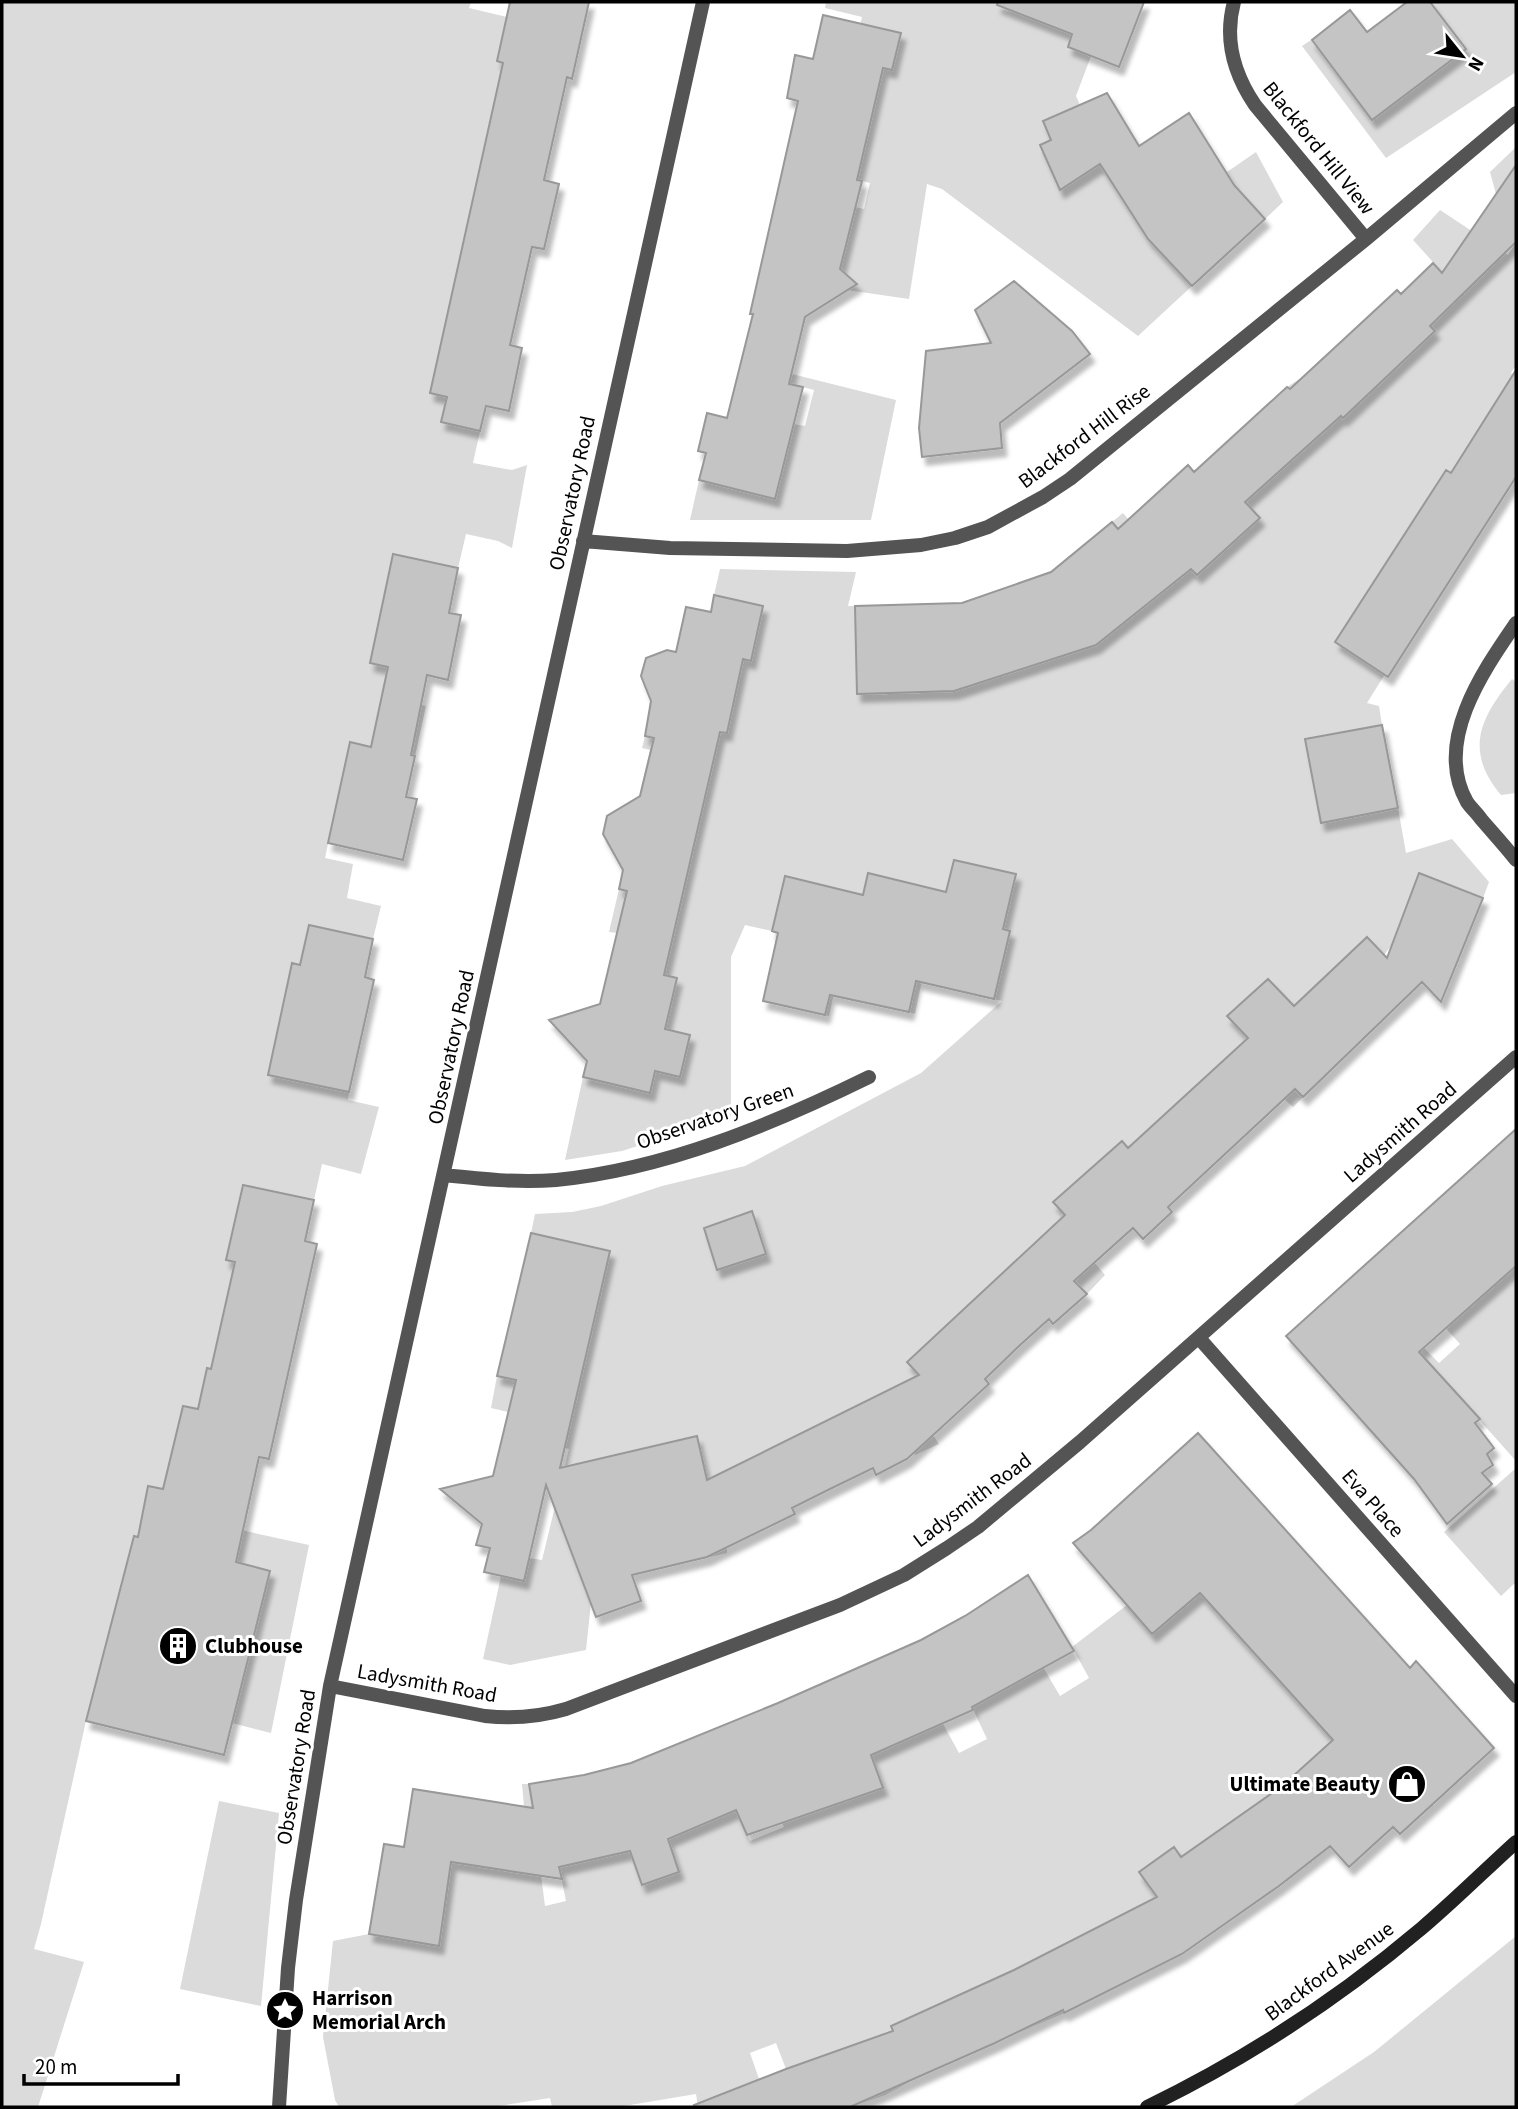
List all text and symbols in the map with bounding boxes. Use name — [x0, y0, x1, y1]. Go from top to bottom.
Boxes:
north arrow — [1427, 21, 1497, 91]
text: N — [1461, 52, 1490, 76]
street label: Blackford Hill View — [1256, 75, 1382, 221]
street label: Blackford Hill Rise — [1012, 376, 1156, 496]
street label: Observatory Road — [541, 413, 603, 573]
street label: Observatory Road — [420, 967, 482, 1127]
street label: Ladysmith Road — [1337, 1074, 1463, 1190]
street label: Observatory Green — [632, 1075, 798, 1157]
street label: Ladysmith Road — [907, 1445, 1037, 1555]
street label: Eva Place — [1335, 1462, 1411, 1544]
building icon: Clubhouse — [157, 1625, 199, 1667]
place label: Clubhouse — [205, 1631, 303, 1661]
street label: Ladysmith Road — [355, 1656, 499, 1710]
street label: Observatory Road — [269, 1687, 323, 1847]
shop icon: Ultimate Beauty — [1386, 1763, 1428, 1805]
place label: Ultimate Beauty — [1229, 1769, 1380, 1799]
street label: Blackford Avenue — [1258, 1914, 1400, 2028]
place label: Harrison Memorial Arch — [312, 1983, 446, 2037]
place icon: Harrison Memorial Arch — [264, 1989, 306, 2031]
scale bar — [24, 2042, 178, 2086]
text: 20 m — [35, 2052, 77, 2082]

